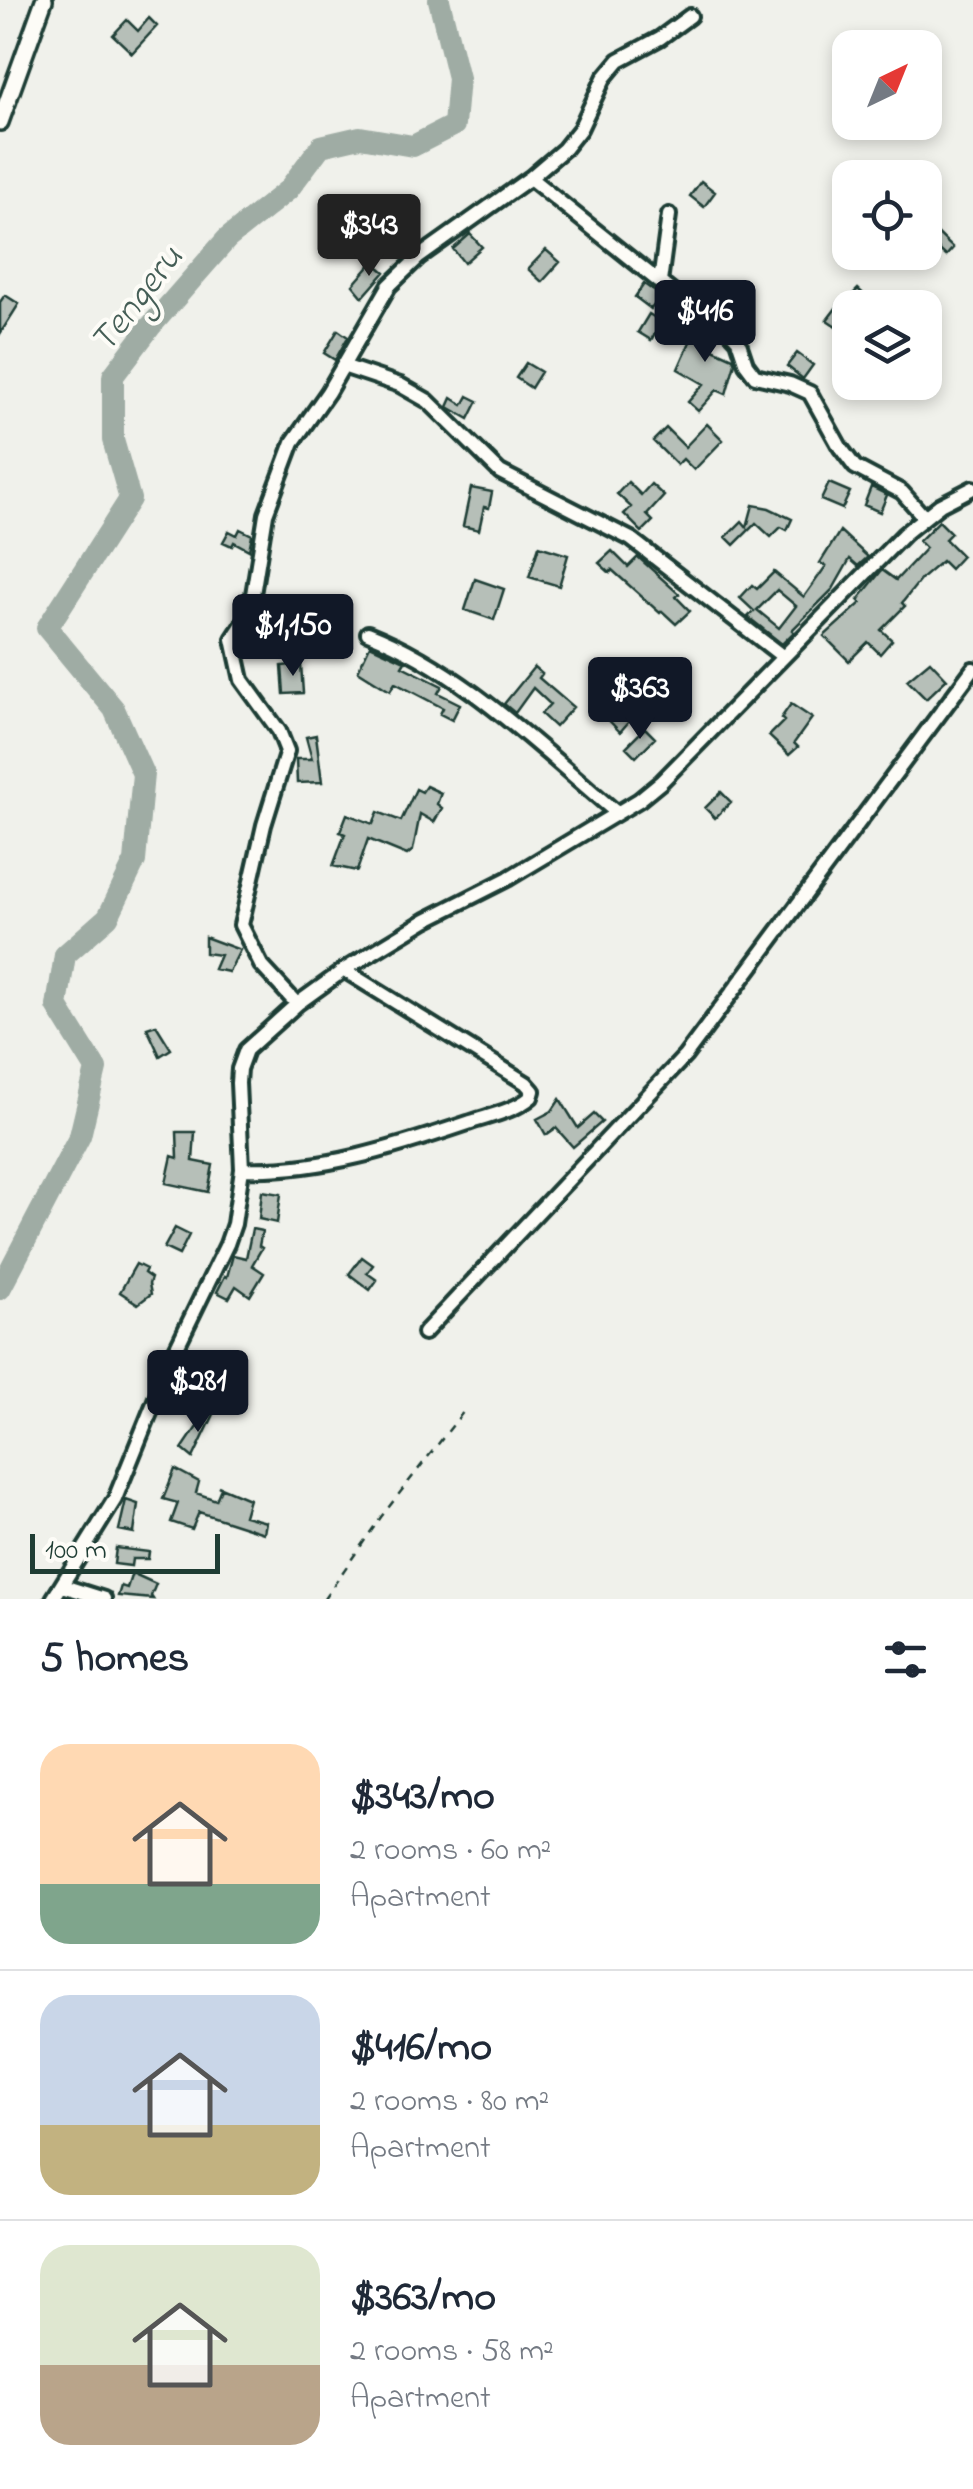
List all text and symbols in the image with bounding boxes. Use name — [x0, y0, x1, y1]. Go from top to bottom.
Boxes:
north arrow — [832, 30, 942, 140]
map controls — [832, 30, 942, 400]
button: locate — [832, 160, 942, 270]
pin: $343 — [310, 194, 428, 279]
text: $343 — [340, 203, 398, 250]
water label: Tengeru — [78, 234, 199, 367]
pin: $416 — [646, 280, 764, 365]
text: $416 — [677, 289, 733, 336]
button: layers — [832, 290, 942, 400]
pin: $1,150 — [212, 594, 374, 679]
text: $1,150 — [254, 603, 332, 650]
pin: $363 — [581, 657, 699, 742]
text: $363 — [610, 666, 670, 713]
pin: $281 — [139, 1350, 257, 1435]
text: $281 — [169, 1359, 227, 1406]
scale bar — [30, 1529, 220, 1574]
text: 100 m — [45, 1531, 107, 1572]
text: 5 homes — [40, 1629, 189, 1690]
icon: filters — [878, 1632, 933, 1687]
text: $343/mo — [350, 1767, 495, 1828]
icon: home — [120, 1784, 240, 1904]
text: 2 rooms · 60 m² — [350, 1828, 551, 1875]
text: Apartment — [350, 1875, 491, 1922]
text: $416/mo — [350, 2018, 492, 2079]
icon: home — [120, 2035, 240, 2155]
text: 2 rooms · 80 m² — [350, 2079, 549, 2126]
text: Apartment — [350, 2126, 491, 2173]
text: $363/mo — [350, 2268, 496, 2329]
icon: home — [120, 2285, 240, 2405]
text: 2 rooms · 58 m² — [350, 2329, 554, 2376]
text: Apartment — [350, 2376, 491, 2423]

